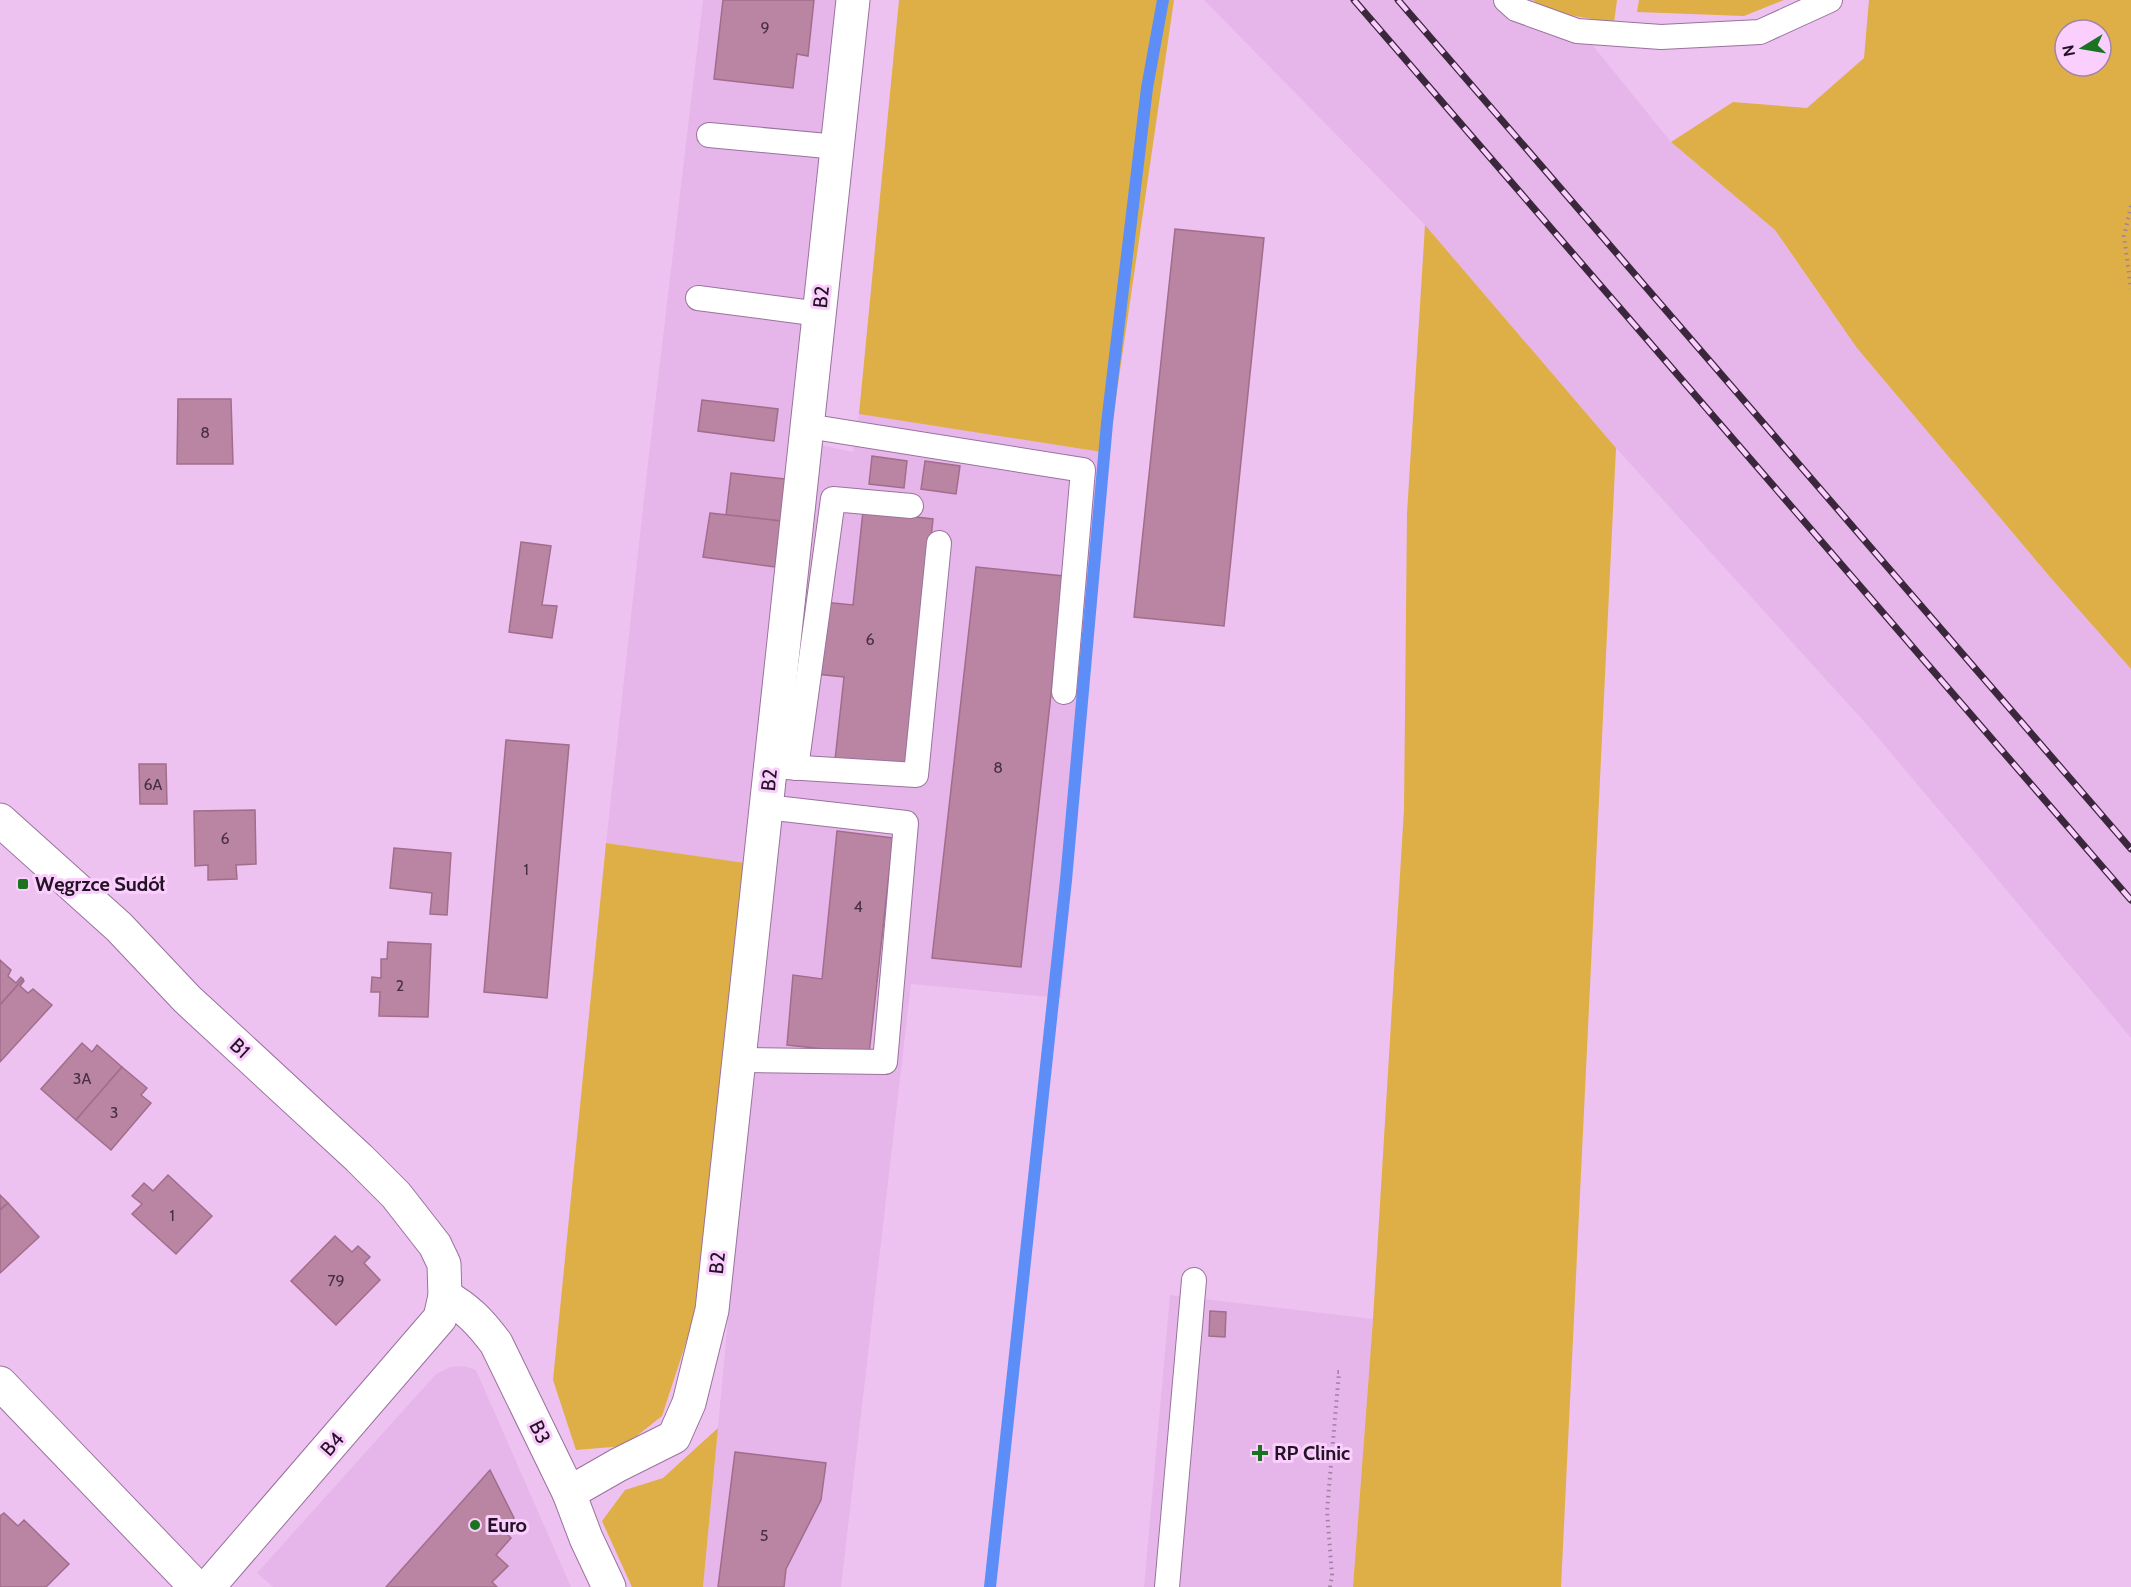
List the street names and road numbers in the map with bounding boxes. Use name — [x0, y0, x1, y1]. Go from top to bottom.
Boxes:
street label: B2 — [808, 285, 834, 309]
street label: B2 — [756, 768, 782, 792]
street label: B1 — [225, 1033, 255, 1063]
street label: B2 — [704, 1251, 730, 1275]
street label: B3 — [524, 1417, 556, 1447]
street label: B4 — [315, 1427, 349, 1461]

